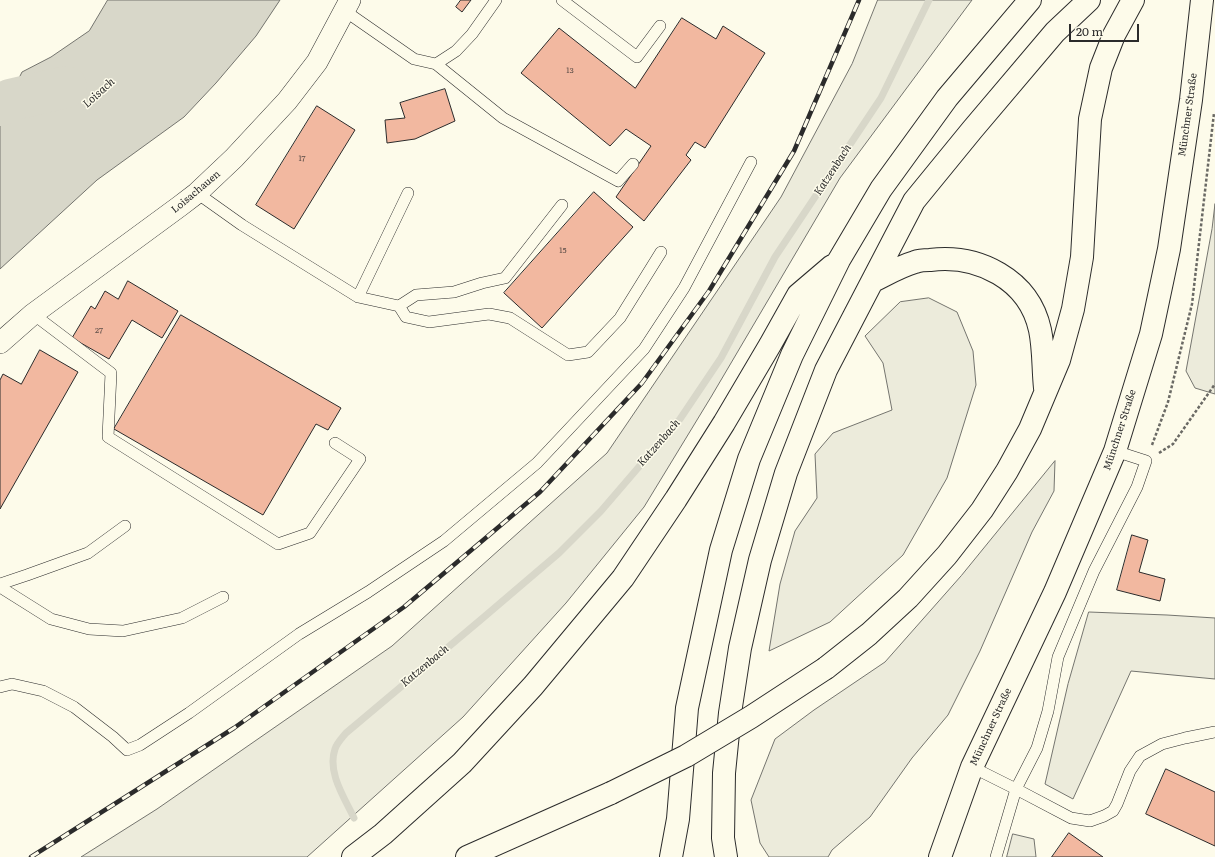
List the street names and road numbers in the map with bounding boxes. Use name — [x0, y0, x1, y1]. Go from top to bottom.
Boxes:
street label: Münchner Straße — [1176, 72, 1200, 158]
street label: Loisachauen — [169, 168, 223, 216]
street label: Münchner Straße — [1101, 388, 1139, 472]
street label: Münchner Straße — [968, 686, 1014, 768]

